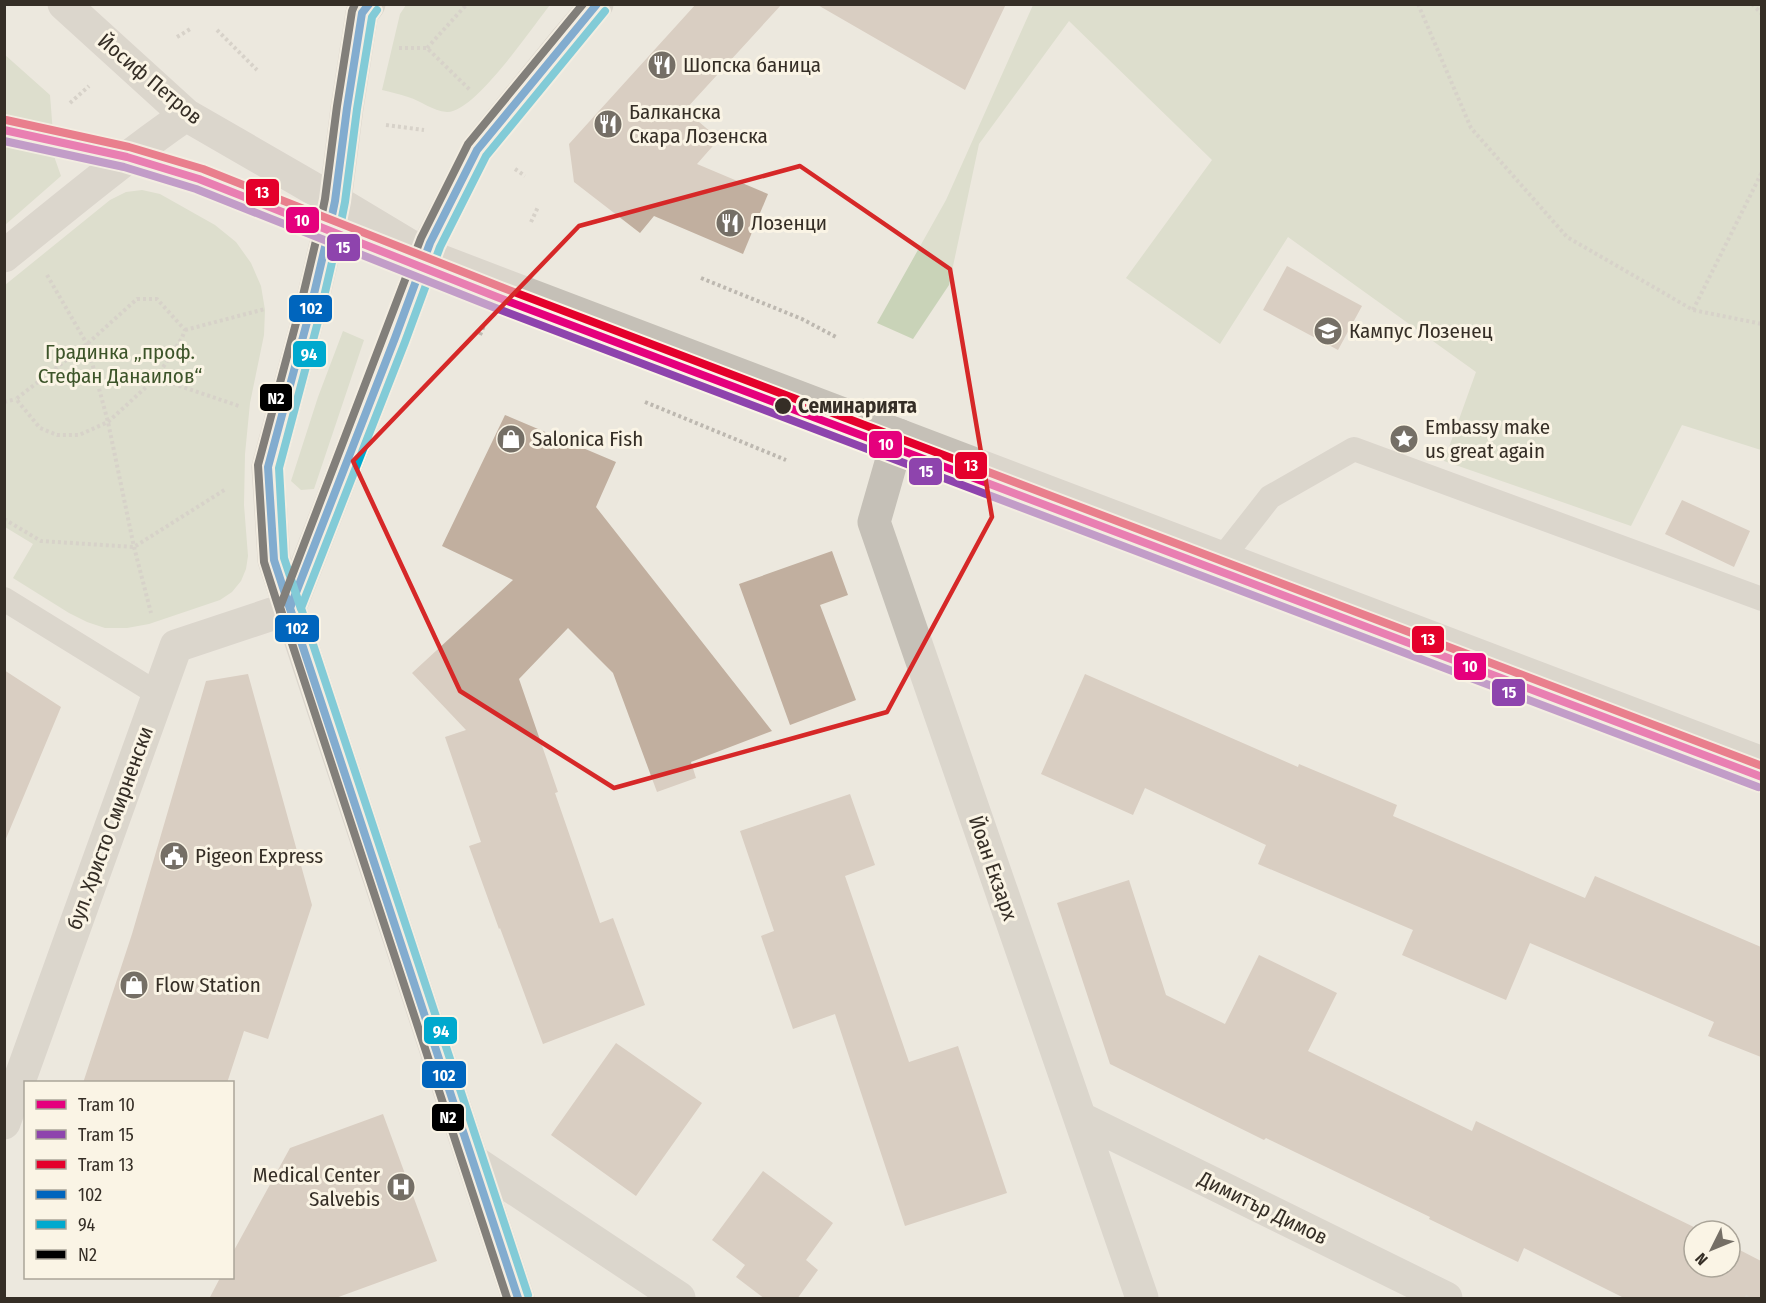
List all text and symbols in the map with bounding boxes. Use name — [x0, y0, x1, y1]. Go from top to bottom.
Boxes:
street label: Йосиф Петров — [93, 28, 207, 130]
restaurant icon: Шопска баница — [646, 49, 678, 81]
place label: Шопска баница — [683, 52, 821, 78]
place label: Балканска Скара Лозенска — [629, 99, 768, 149]
restaurant icon: Балканска Скара Лозенска — [592, 108, 624, 140]
line badge: 13 — [245, 178, 280, 207]
text: 13 — [255, 183, 270, 202]
line badge: 10 — [285, 206, 320, 234]
restaurant icon: Лозенци — [714, 207, 746, 239]
place label: Лозенци — [751, 210, 827, 236]
text: 10 — [294, 211, 310, 230]
line badge: 15 — [326, 233, 361, 262]
text: 15 — [336, 238, 350, 257]
line badge: 102 — [288, 294, 333, 323]
text: 102 — [300, 299, 323, 318]
school or university icon: Кампус Лозенец — [1312, 315, 1344, 347]
place label: Кампус Лозенец — [1349, 318, 1493, 344]
park label: Градинка „проф. Стефан Данаилов“ — [38, 339, 202, 389]
line badge: 94 — [292, 340, 327, 368]
text: 94 — [301, 345, 317, 364]
line badge: N2 — [259, 383, 293, 412]
text: N2 — [268, 389, 285, 408]
place label: Семинарията — [798, 393, 917, 419]
marker: Семинарията — [773, 396, 793, 416]
place label: Embassy make us great again — [1425, 414, 1550, 464]
shop icon: Salonica Fish — [495, 423, 527, 455]
place icon: Embassy make us great again — [1388, 423, 1420, 455]
place label: Salonica Fish — [532, 426, 643, 452]
line badge: 10 — [868, 430, 903, 459]
text: 10 — [878, 435, 894, 454]
line badge: 13 — [954, 451, 988, 480]
text: 13 — [964, 456, 979, 475]
line badge: 15 — [908, 457, 943, 486]
text: 15 — [919, 462, 933, 481]
line badge: 102 — [274, 614, 320, 643]
text: 102 — [286, 619, 309, 638]
line badge: 13 — [1411, 625, 1445, 654]
text: 13 — [1421, 630, 1436, 649]
line badge: 10 — [1453, 652, 1487, 681]
text: 10 — [1462, 657, 1478, 676]
line badge: 15 — [1491, 678, 1526, 707]
text: 15 — [1502, 683, 1516, 702]
street label: бул. Христо Смирненски — [61, 723, 159, 933]
street label: Йоан Екзарх — [963, 812, 1023, 925]
public building icon: Pigeon Express — [158, 840, 190, 872]
place label: Pigeon Express — [195, 843, 323, 869]
shop icon: Flow Station — [118, 969, 150, 1001]
place label: Flow Station — [155, 972, 261, 998]
line badge: 94 — [423, 1016, 458, 1045]
text: 94 — [433, 1022, 449, 1041]
line badge: 102 — [421, 1060, 467, 1089]
text: 102 — [433, 1066, 456, 1085]
legend — [24, 1081, 234, 1279]
text: Tram 10 — [78, 1094, 135, 1116]
line badge: N2 — [431, 1103, 465, 1132]
text: N2 — [440, 1108, 457, 1127]
text: Tram 15 — [78, 1124, 134, 1146]
text: Tram 13 — [78, 1154, 134, 1176]
place label: Medical Center Salvebis — [253, 1162, 381, 1212]
street label: Димитър Димов — [1193, 1165, 1332, 1250]
hospital icon: Medical Center Salvebis — [385, 1171, 417, 1203]
text: 102 — [78, 1184, 102, 1206]
text: 94 — [78, 1214, 96, 1236]
north arrow — [1682, 1219, 1742, 1279]
text: N2 — [78, 1244, 97, 1266]
text: N — [1691, 1249, 1712, 1269]

